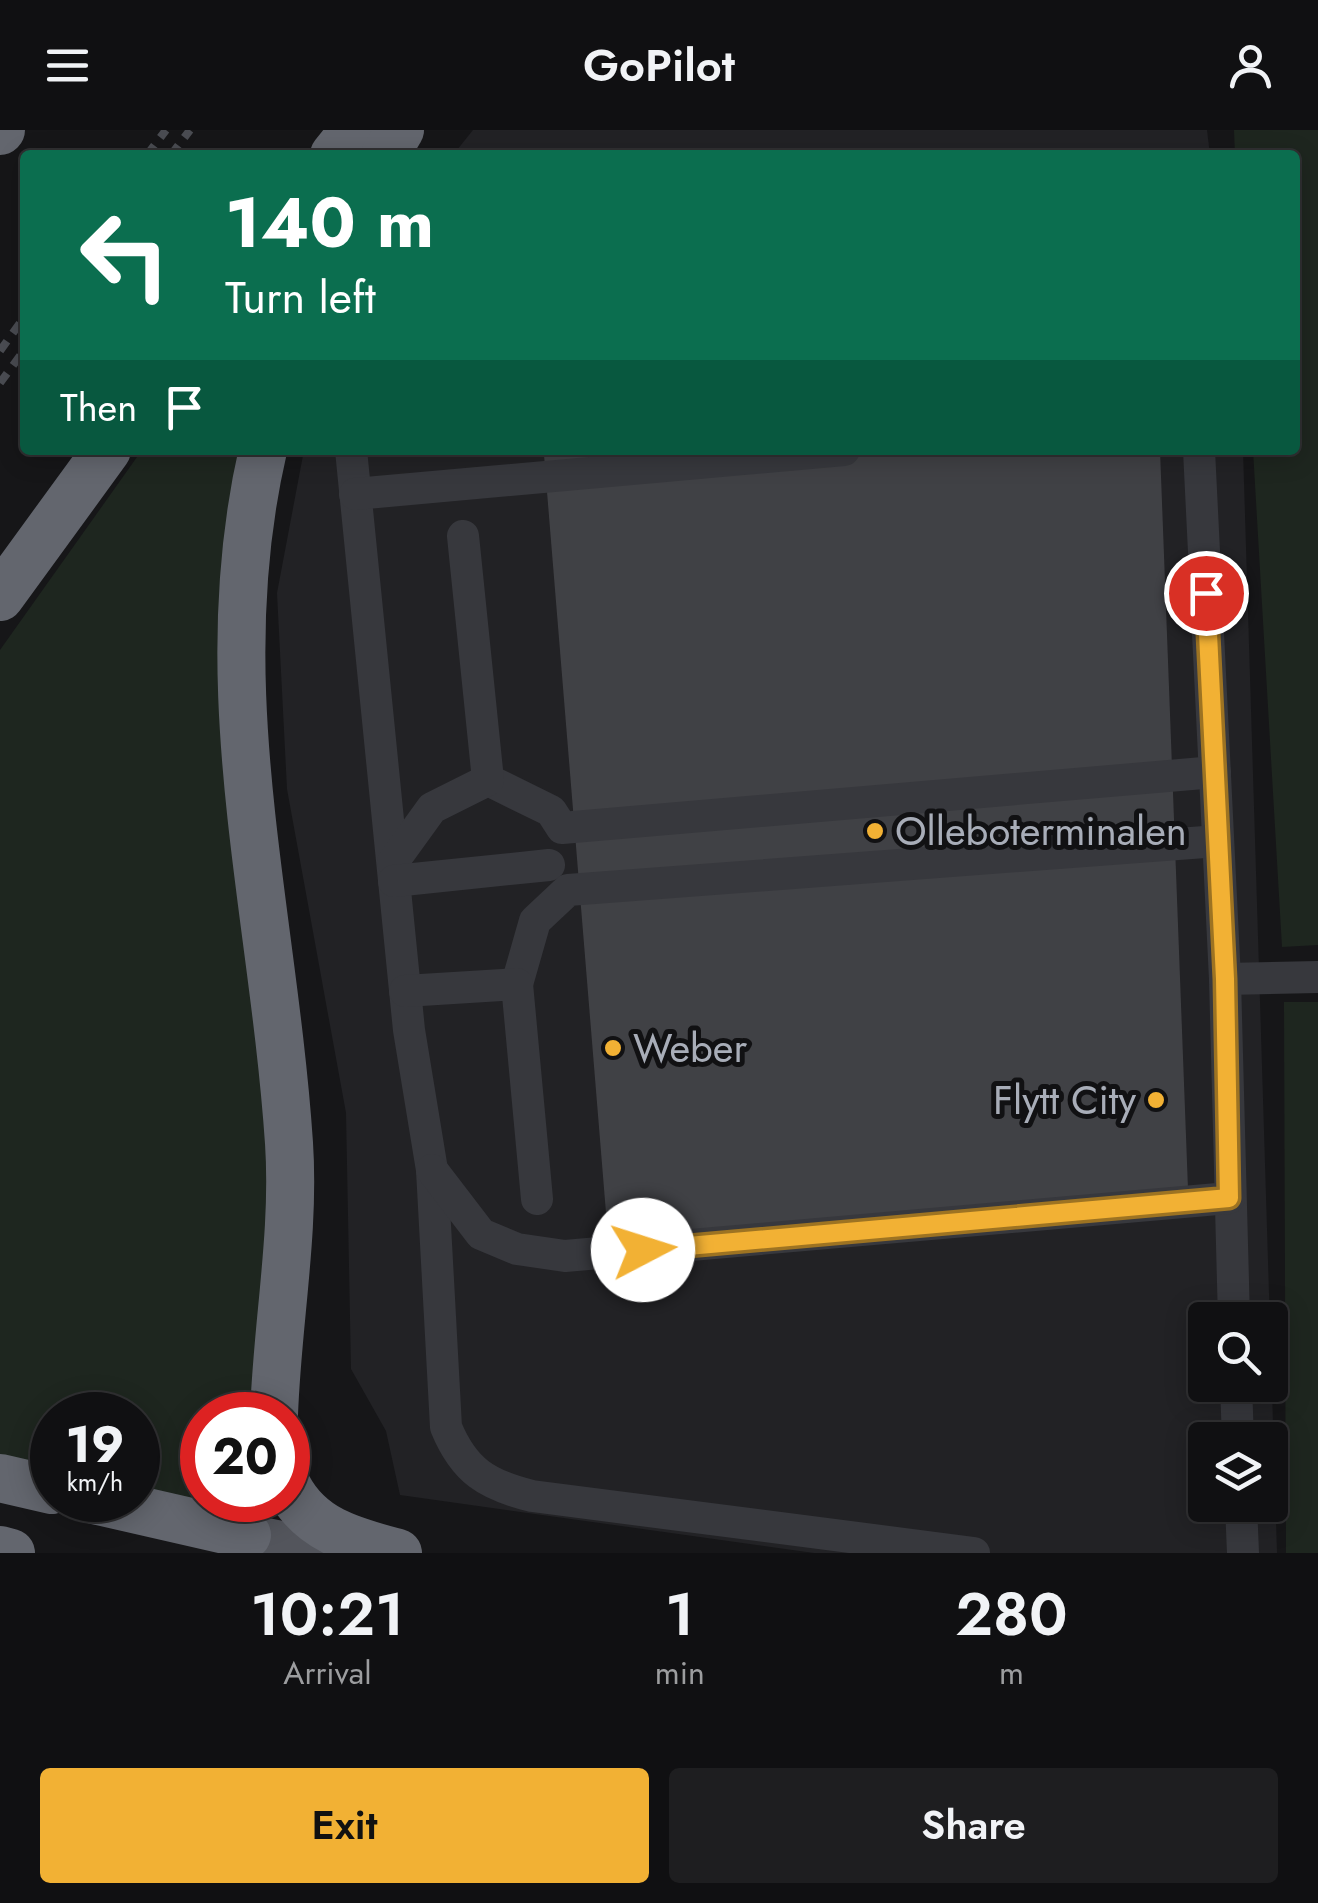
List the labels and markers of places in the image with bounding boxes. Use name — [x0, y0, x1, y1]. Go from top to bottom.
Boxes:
pin — [1164, 551, 1249, 636]
place label: Olleboterminalen — [895, 802, 1187, 860]
marker: Olleboterminalen — [864, 820, 886, 842]
place label: Weber — [633, 1019, 747, 1077]
marker: Weber — [602, 1037, 624, 1059]
place label: Flytt City — [993, 1071, 1136, 1129]
marker: Flytt City — [1145, 1089, 1167, 1111]

